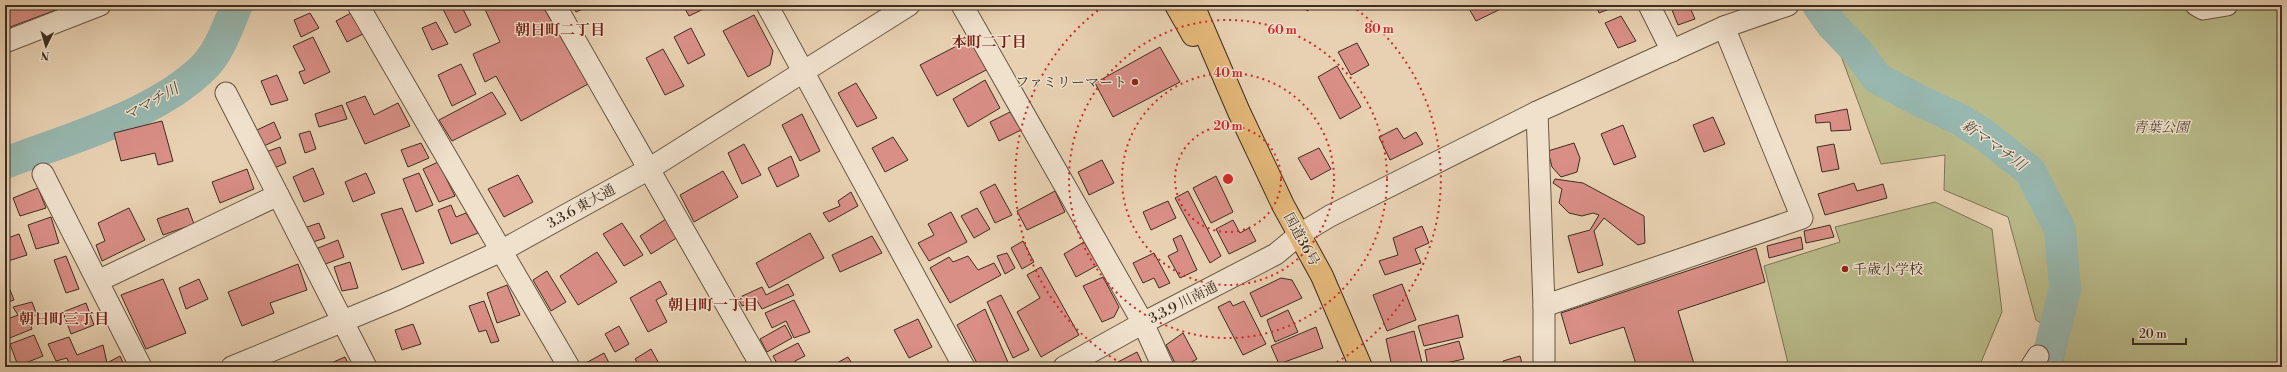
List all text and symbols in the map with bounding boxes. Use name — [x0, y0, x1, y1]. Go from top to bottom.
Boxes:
district label: 朝日町二丁目 — [515, 21, 605, 40]
text: 80 m — [1364, 22, 1394, 37]
text: 60 m — [1267, 23, 1297, 38]
north arrow — [26, 26, 66, 66]
district label: 本町二丁目 — [951, 33, 1027, 52]
text: N — [40, 48, 50, 62]
text: 40 m — [1213, 66, 1243, 81]
place label: ファミリーマート — [1015, 74, 1127, 92]
marker: ファミリーマート — [1130, 77, 1140, 87]
water label: ママチ川 — [120, 79, 184, 125]
water label: 新ママチ川 — [1958, 116, 2031, 176]
text: 20 m — [1213, 119, 1243, 134]
park label: 青葉公園 — [2133, 119, 2191, 137]
centre of rings — [1221, 172, 1235, 186]
street label: 3.3.6 東大通 — [544, 181, 619, 233]
street label: 国道36号 — [1279, 210, 1323, 269]
place label: 千歳小学校 — [1853, 261, 1923, 279]
marker: 千歳小学校 — [1840, 264, 1850, 274]
street label: 3.3.9 川南通 — [1146, 278, 1221, 328]
district label: 朝日町一丁目 — [668, 296, 758, 315]
district label: 朝日町三丁目 — [19, 310, 109, 329]
scale bar — [2133, 320, 2186, 346]
text: 20 m — [2139, 327, 2167, 342]

